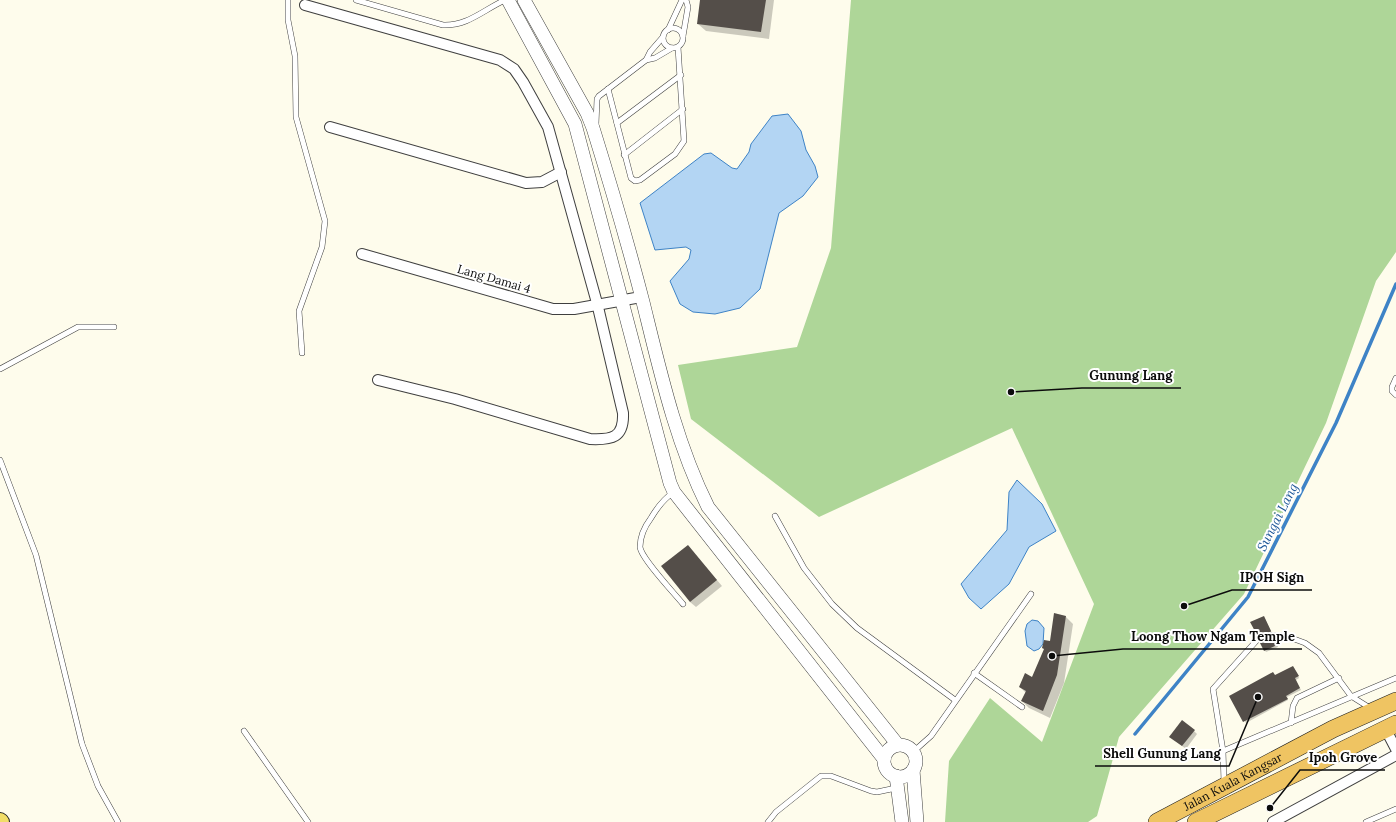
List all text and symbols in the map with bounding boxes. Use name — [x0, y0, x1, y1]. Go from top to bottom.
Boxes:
street label: Lang Damai 4 — [456, 261, 533, 296]
callout: Gunung Lang — [1082, 363, 1181, 388]
text: Gunung Lang — [1089, 367, 1173, 384]
water label: Sungai Lang — [1253, 480, 1302, 554]
callout: IPOH Sign — [1232, 565, 1312, 590]
text: IPOH Sign — [1240, 569, 1305, 586]
callout: Loong Thow Ngam Temple — [1123, 624, 1302, 649]
text: Loong Thow Ngam Temple — [1131, 628, 1295, 645]
callout: Shell Gunung Lang — [1095, 741, 1229, 766]
text: Shell Gunung Lang — [1103, 745, 1222, 762]
callout: Ipoh Grove — [1300, 745, 1385, 770]
street label: Jalan Kuala Kangsar — [1180, 749, 1286, 814]
text: Ipoh Grove — [1309, 749, 1377, 766]

